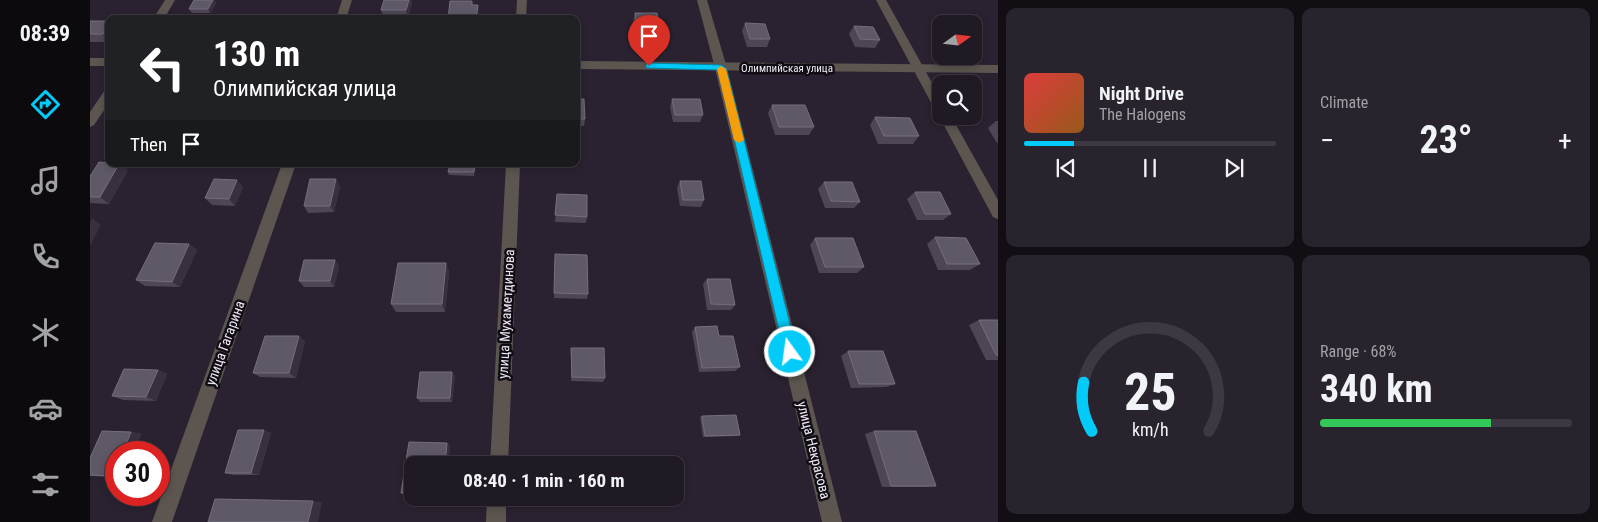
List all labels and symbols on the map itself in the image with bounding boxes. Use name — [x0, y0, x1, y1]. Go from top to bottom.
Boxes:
pin — [628, 15, 670, 66]
north arrow — [932, 15, 982, 65]
street label: Олимпийская улица — [741, 62, 833, 75]
street label: улица Мухаметдинова — [495, 249, 517, 379]
street label: улица Гагарина — [202, 298, 248, 388]
position arrow — [763, 325, 815, 377]
street label: улица Некрасова — [794, 400, 834, 500]
speed limit sign: 30 — [105, 441, 170, 506]

